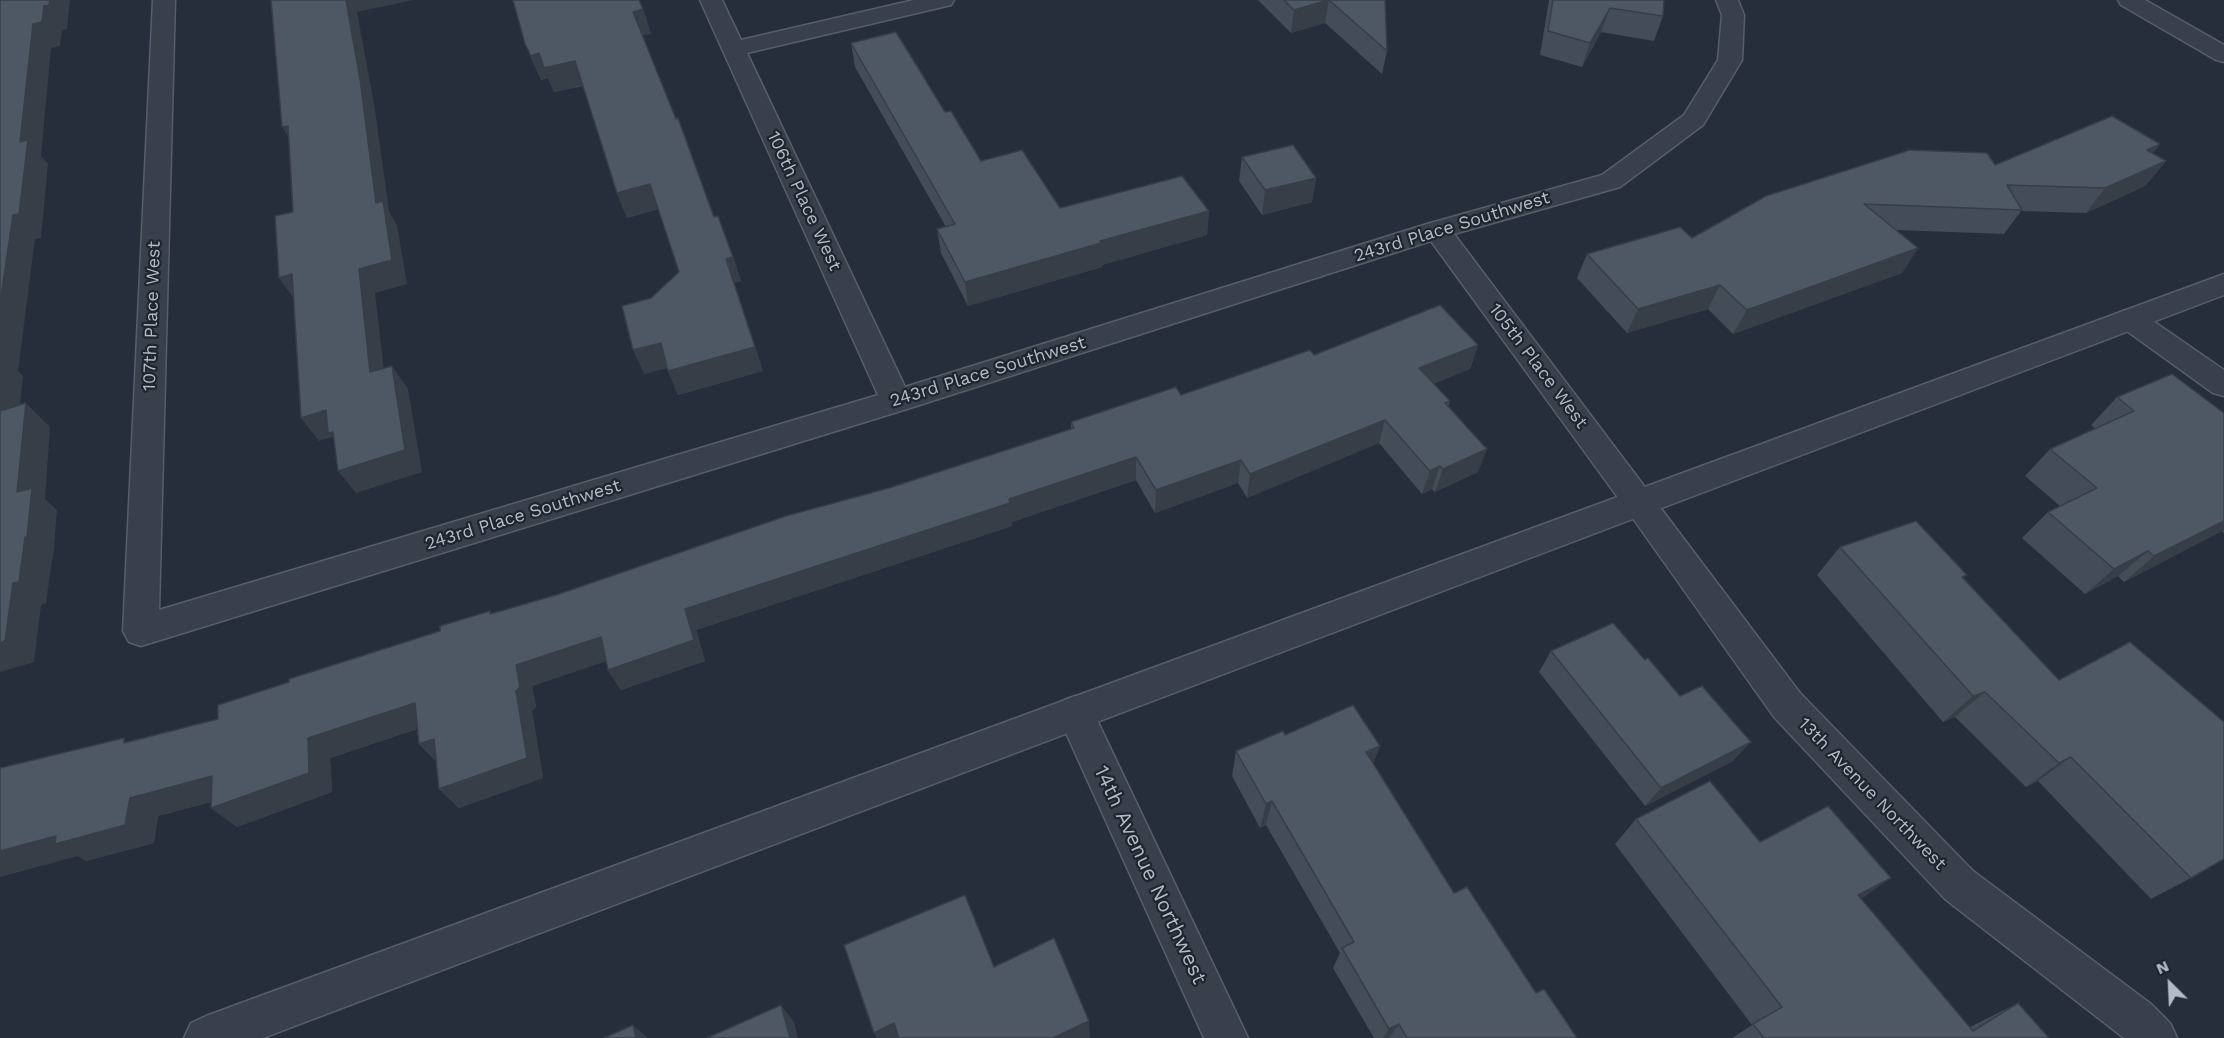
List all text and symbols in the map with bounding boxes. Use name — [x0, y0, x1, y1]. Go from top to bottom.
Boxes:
street label: 106th Place West — [762, 128, 846, 274]
street label: 243rd Place Southwest — [1352, 187, 1552, 267]
street label: 107th Place West — [139, 241, 165, 391]
street label: 105th Place West — [1484, 299, 1592, 433]
street label: 243rd Place Southwest — [888, 332, 1088, 412]
street label: 243rd Place Southwest — [423, 475, 623, 555]
street label: 13th Avenue Northwest — [1794, 713, 1950, 875]
street label: 14th Avenue Northwest — [1088, 762, 1212, 988]
north arrow — [2140, 954, 2200, 1014]
text: N — [2153, 956, 2172, 978]

